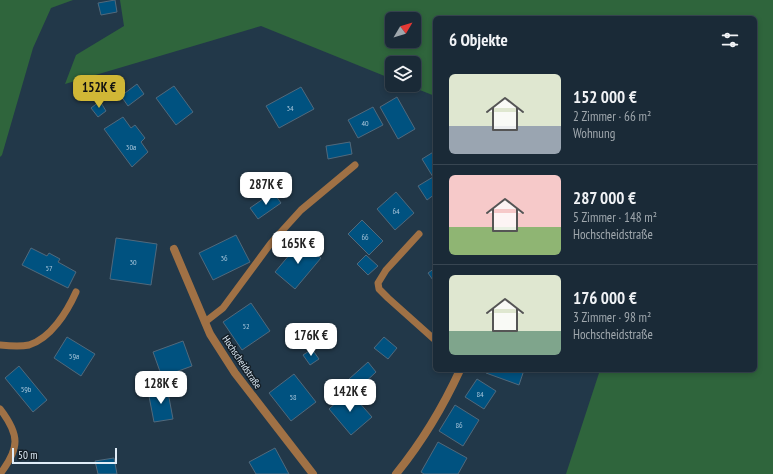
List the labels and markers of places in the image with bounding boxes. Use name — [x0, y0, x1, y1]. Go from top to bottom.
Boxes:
pin: 152K € — [66, 75, 132, 109]
pin: 287K € — [233, 172, 299, 206]
pin: 165K € — [265, 231, 331, 265]
pin: 176K € — [278, 323, 344, 357]
pin: 128K € — [128, 371, 194, 405]
pin: 142K € — [317, 379, 383, 413]

